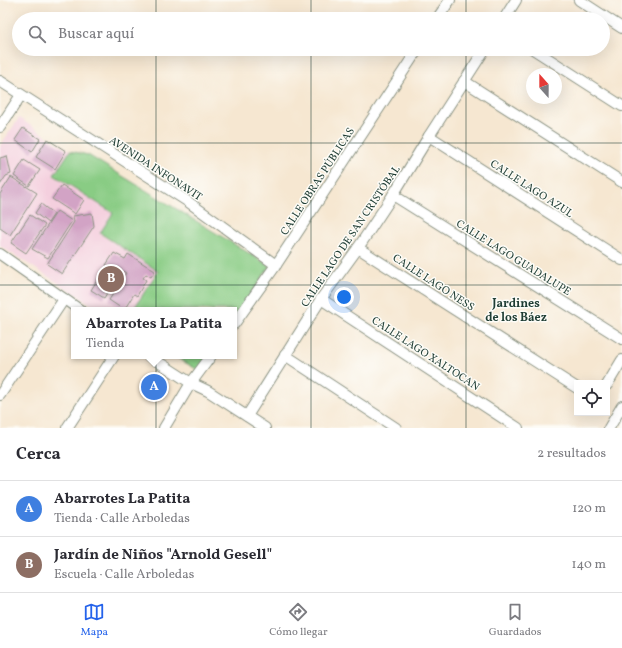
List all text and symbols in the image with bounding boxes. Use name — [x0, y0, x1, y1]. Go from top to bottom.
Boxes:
search box — [12, 12, 610, 56]
icon: search — [26, 23, 48, 45]
text: Buscar aquí — [58, 24, 134, 45]
north arrow — [526, 68, 562, 104]
street label: CALLE OBRAS PÚBLICAS — [278, 125, 359, 239]
street label: AVENIDA INFONAVIT — [106, 134, 205, 205]
street label: CALLE LAGO AZUL — [487, 157, 576, 222]
street label: CALLE LAGO DE SAN CRISTÓBAL — [298, 163, 404, 311]
street label: CALLE LAGO GUADALUPE — [453, 217, 574, 300]
street label: CALLE LAGO NESS — [389, 251, 477, 315]
pin: B — [98, 264, 124, 294]
your location — [334, 287, 354, 307]
district label: Jardines de los Báez — [485, 296, 547, 326]
popup — [71, 307, 237, 359]
text: Abarrotes La Patita — [86, 314, 222, 335]
street label: CALLE LAGO XALTOCAN — [368, 314, 482, 395]
text: Tienda — [86, 335, 124, 353]
pin: A — [141, 372, 167, 402]
map controls — [574, 380, 610, 416]
button: locate — [574, 380, 610, 416]
text: Cerca — [16, 443, 61, 466]
text: 2 resultados — [537, 445, 606, 463]
text: Abarrotes La Patita — [54, 489, 190, 510]
text: A — [24, 500, 34, 518]
text: 120 m — [572, 500, 606, 518]
text: Tienda · Calle Arboledas — [54, 510, 190, 528]
text: Jardín de Niños "Arnold Gesell" — [54, 545, 272, 566]
text: B — [25, 556, 33, 574]
text: 140 m — [572, 556, 606, 574]
text: Escuela · Calle Arboledas — [54, 566, 194, 584]
tab: Mapa — [81, 601, 108, 640]
tab: Cómo llegar — [269, 601, 328, 640]
tab: Guardados — [489, 601, 541, 640]

